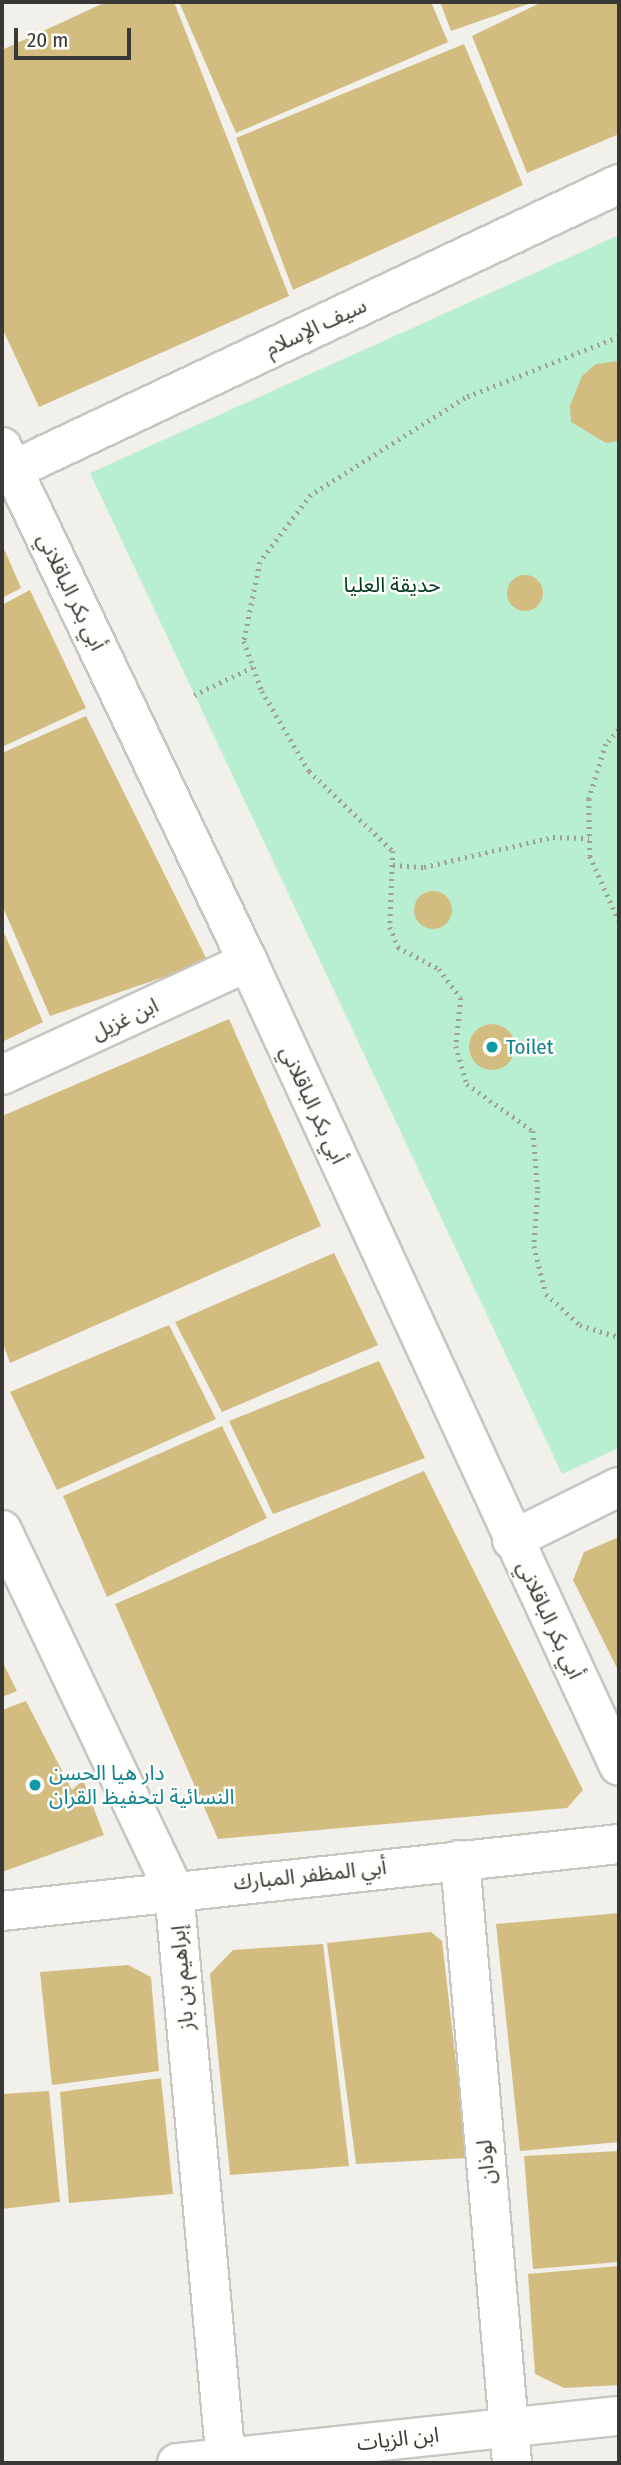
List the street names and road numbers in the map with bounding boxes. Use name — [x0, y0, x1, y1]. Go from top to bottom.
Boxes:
street label: سيف الإسلام — [261, 293, 371, 361]
street label: أبي بكر الباقلاني — [32, 529, 110, 655]
street label: ابن غزيل — [88, 993, 162, 1045]
street label: أبي بكر الباقلاني — [275, 1042, 351, 1168]
street label: أبي بكر الباقلاني — [512, 1557, 588, 1683]
street label: أبي المظفر المبارك — [232, 1854, 388, 1896]
street label: إبراهيم بن باز — [165, 1924, 199, 2032]
street label: لوذان — [471, 2139, 501, 2185]
street label: ابن الزيات — [356, 2422, 440, 2456]

